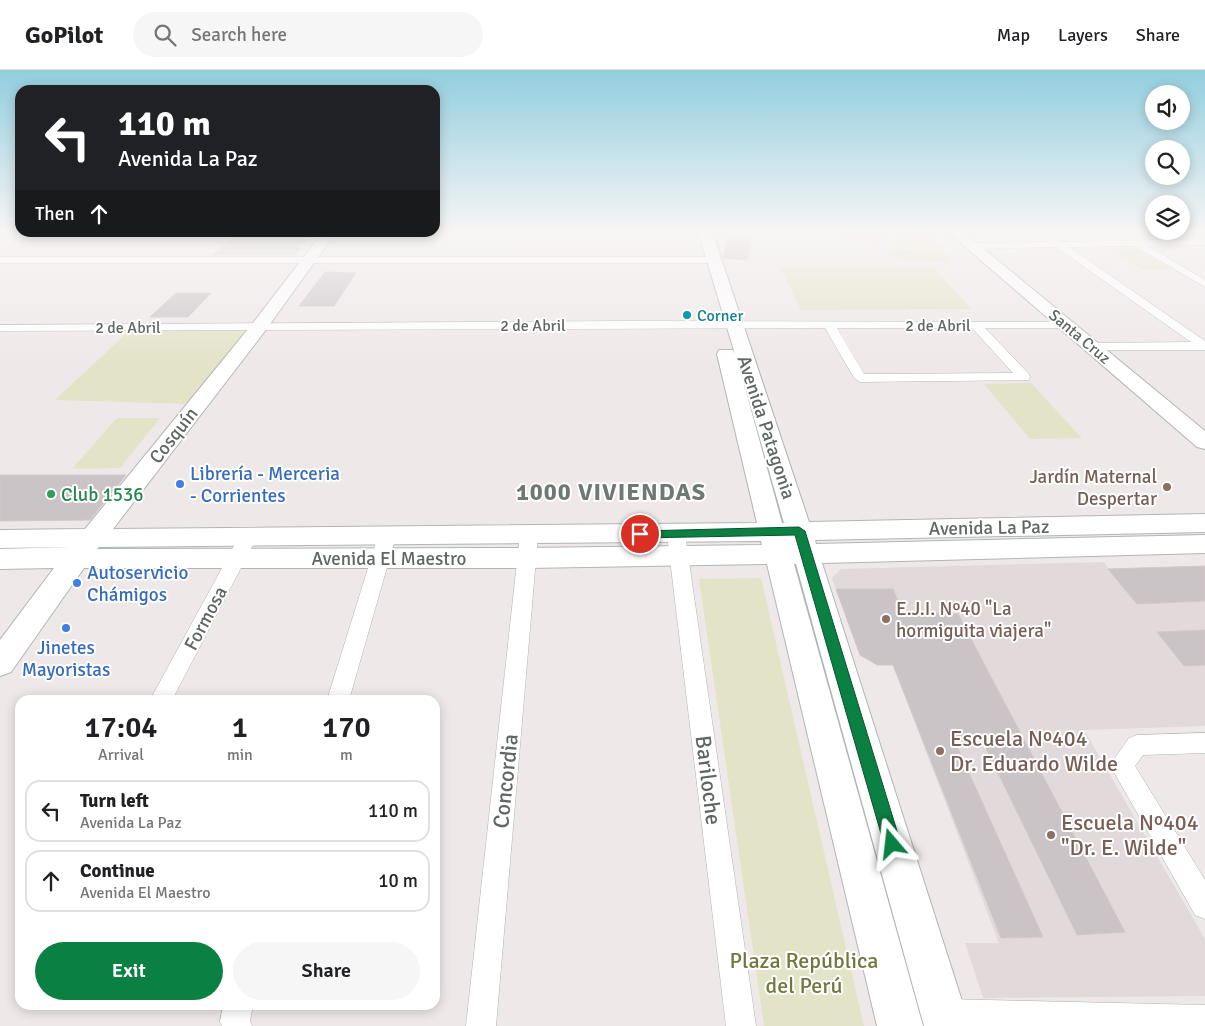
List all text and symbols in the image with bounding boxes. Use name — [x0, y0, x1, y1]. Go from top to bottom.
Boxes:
search box — [133, 12, 483, 57]
text: GoPilot — [25, 20, 103, 50]
icon: search — [151, 21, 179, 49]
text: Search here — [191, 23, 287, 47]
text: Map — [997, 24, 1030, 46]
text: Layers — [1058, 24, 1108, 46]
text: Share — [1136, 24, 1180, 46]
map controls — [1145, 85, 1190, 240]
button: sound — [1145, 85, 1190, 130]
text: 110 m — [118, 102, 211, 145]
icon: left — [35, 105, 100, 170]
button: search — [1145, 140, 1190, 185]
text: Avenida La Paz — [118, 145, 258, 172]
button: layers — [1145, 195, 1190, 240]
icon: ahead — [85, 200, 113, 228]
text: Then — [35, 202, 75, 226]
street label: Santa Cruz — [1044, 305, 1114, 368]
place label: Corner — [697, 306, 743, 326]
marker: Corner — [681, 309, 693, 321]
street label: 2 de Abril — [500, 316, 566, 336]
street label: 2 de Abril — [905, 316, 971, 336]
street label: 2 de Abril — [95, 318, 161, 338]
street label: Avenida Patagonia — [732, 352, 801, 502]
street label: Cosquín — [144, 402, 203, 469]
place label: Librería - Merceria - Corrientes — [190, 462, 340, 508]
place label: Jardín Maternal Despertar — [1030, 465, 1157, 511]
district label: 1000 VIVIENDAS — [516, 477, 706, 507]
marker: Librería - Merceria - Corrientes — [174, 478, 186, 490]
marker: Jardín Maternal Despertar — [1161, 481, 1173, 493]
place label: Club 1536 — [61, 483, 143, 507]
marker: Club 1536 — [45, 488, 57, 500]
pin — [619, 513, 661, 555]
street label: Avenida La Paz — [928, 515, 1050, 541]
icon: arrive — [626, 520, 654, 548]
street label: Avenida El Maestro — [311, 547, 467, 571]
place label: Autoservicio Chámigos — [87, 561, 188, 607]
marker: Autoservicio Chámigos — [71, 577, 83, 589]
street label: Formosa — [179, 582, 233, 655]
place label: E.J.I. Nº40 "La hormiguita viajera" — [896, 597, 1051, 643]
marker: E.J.I. Nº40 "La hormiguita viajera" — [880, 613, 892, 625]
marker: Jinetes Mayoristas — [60, 622, 72, 634]
place label: Jinetes Mayoristas — [22, 636, 110, 682]
text: 17:04 — [84, 709, 158, 746]
text: 1 — [232, 709, 248, 746]
text: 170 — [322, 709, 371, 746]
place label: Escuela Nº404 Dr. Eduardo Wilde — [950, 725, 1118, 777]
street label: Concordia — [487, 732, 524, 830]
street label: Bariloche — [690, 734, 727, 826]
text: Arrival — [98, 745, 144, 765]
text: min — [227, 745, 253, 765]
text: m — [340, 745, 353, 765]
marker: Escuela Nº404 Dr. Eduardo Wilde — [934, 745, 946, 757]
text: Turn left — [80, 789, 149, 813]
icon: left — [37, 797, 65, 825]
text: 110 m — [368, 799, 418, 823]
place label: Escuela Nº404 "Dr. E. Wilde" — [1061, 809, 1199, 861]
text: Avenida La Paz — [80, 813, 182, 833]
position arrow — [865, 817, 917, 869]
marker: Escuela Nº404 "Dr. E. Wilde" — [1045, 829, 1057, 841]
text: Continue — [80, 859, 155, 883]
icon: ahead — [37, 867, 65, 895]
text: 10 m — [378, 869, 418, 893]
text: Avenida El Maestro — [80, 883, 211, 903]
button: Exit — [35, 942, 223, 1000]
button: Share — [233, 942, 420, 1000]
park label: Plaza República del Perú — [729, 947, 879, 999]

